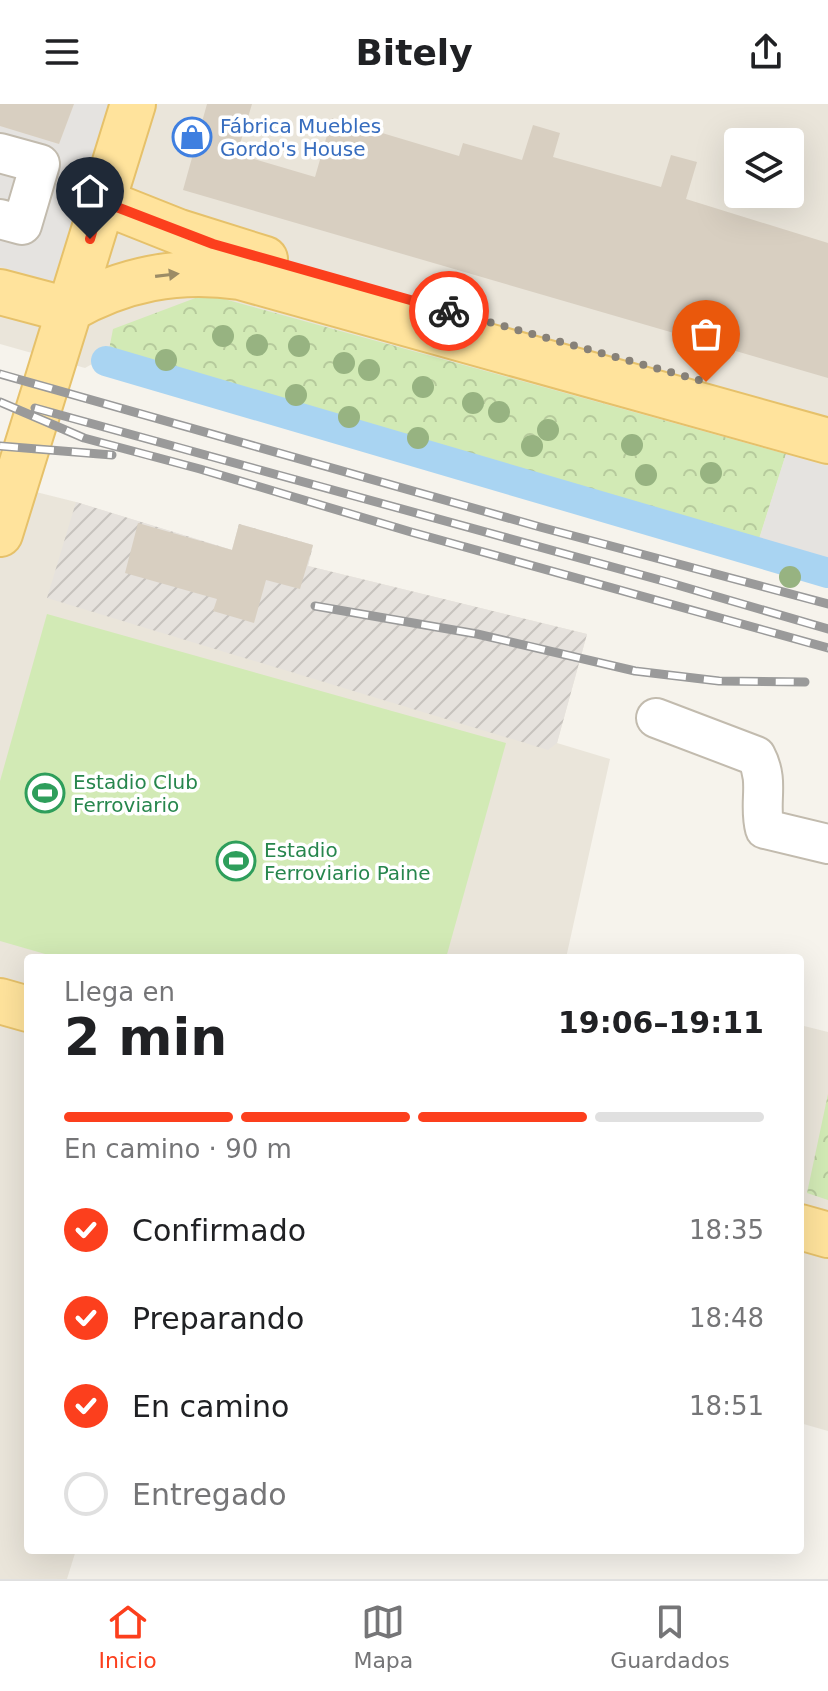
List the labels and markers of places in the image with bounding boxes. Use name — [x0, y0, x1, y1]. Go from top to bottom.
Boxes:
place label: Fábrica Muebles Gordo's House — [220, 114, 381, 161]
shop icon: Fábrica Muebles Gordo's House — [171, 116, 213, 158]
pin — [56, 157, 124, 239]
pin — [672, 300, 740, 382]
place label: Estadio Club Ferroviario — [73, 770, 198, 817]
sports icon: Estadio Club Ferroviario — [24, 772, 66, 814]
place label: Estadio Ferroviario Paine — [264, 838, 431, 885]
sports icon: Estadio Ferroviario Paine — [215, 840, 257, 882]

